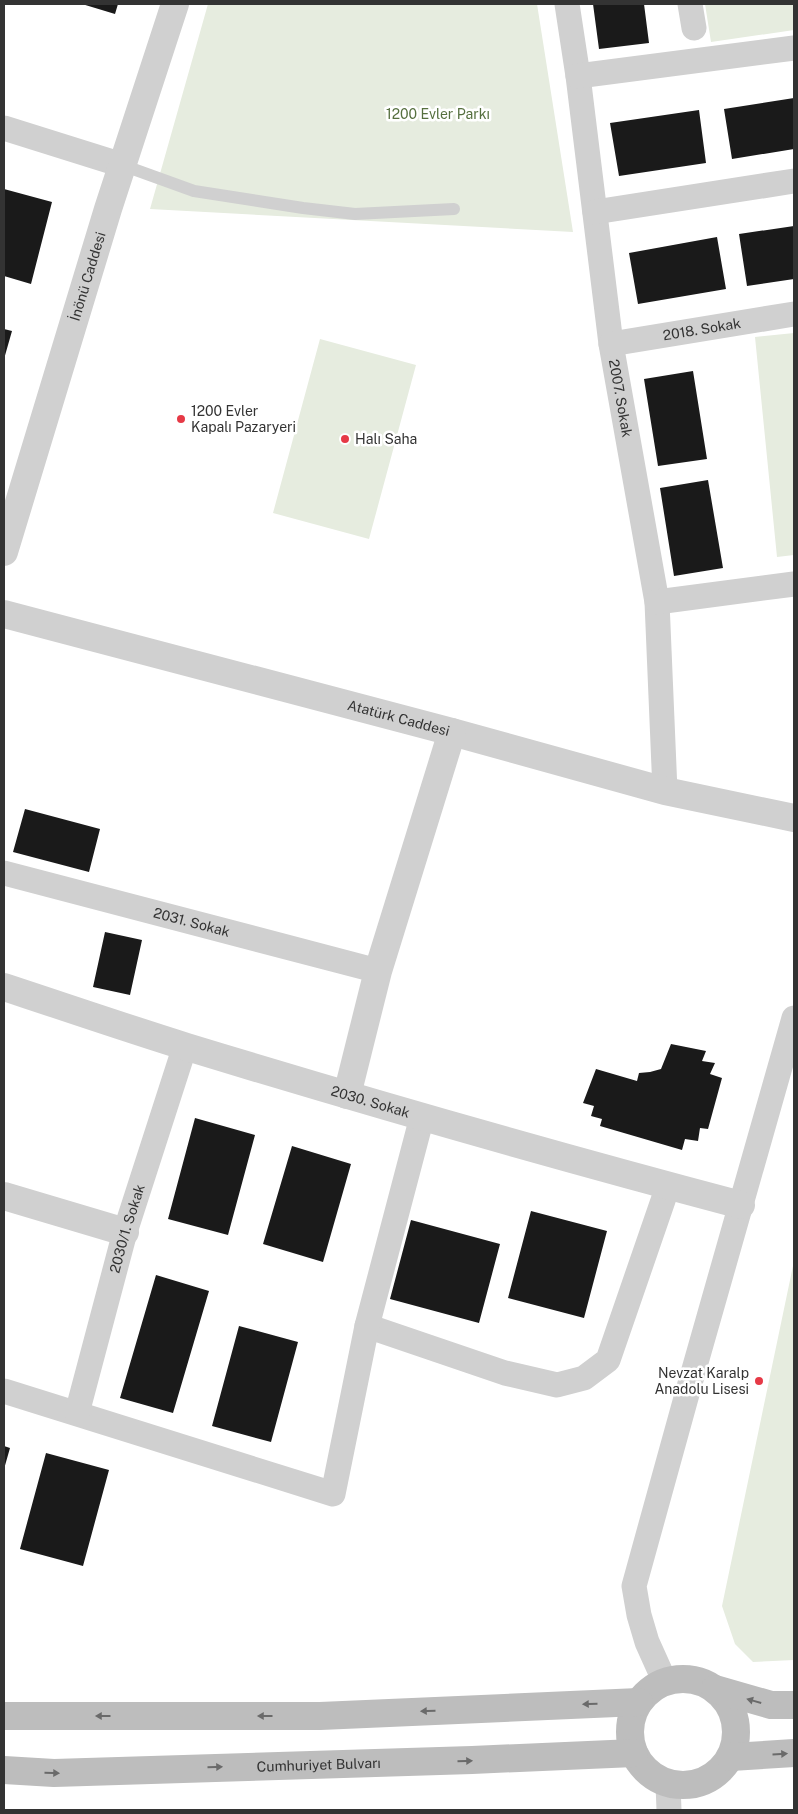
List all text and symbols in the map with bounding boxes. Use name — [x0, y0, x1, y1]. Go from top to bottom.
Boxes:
park label: 1200 Evler Parkı — [386, 106, 490, 122]
street label: İnönü Caddesi — [65, 230, 109, 323]
street label: 2018. Sokak — [662, 315, 742, 343]
street label: 2007. Sokak — [606, 358, 636, 439]
place label: 1200 Evler Kapalı Pazaryeri — [191, 403, 296, 435]
marker: 1200 Evler Kapalı Pazaryeri — [175, 413, 187, 425]
place label: Halı Saha — [355, 431, 417, 447]
marker: Halı Saha — [339, 433, 351, 445]
street label: Atatürk Caddesi — [346, 697, 451, 739]
street label: 2031. Sokak — [152, 904, 232, 940]
street label: 2030. Sokak — [329, 1083, 412, 1121]
street label: 2030/1. Sokak — [106, 1182, 148, 1275]
place label: Nevzat Karalp Anadolu Lisesi — [654, 1365, 749, 1397]
marker: Nevzat Karalp Anadolu Lisesi — [753, 1375, 765, 1387]
one-way arrow — [747, 1696, 762, 1704]
one-way arrow — [582, 1700, 598, 1708]
one-way arrow — [419, 1707, 435, 1715]
one-way arrow — [94, 1712, 110, 1720]
one-way arrow — [257, 1712, 273, 1720]
one-way arrow — [772, 1749, 788, 1757]
street label: Cumhuriyet Bulvarı — [256, 1755, 381, 1775]
one-way arrow — [457, 1756, 473, 1764]
one-way arrow — [207, 1763, 223, 1771]
one-way arrow — [45, 1769, 61, 1777]

